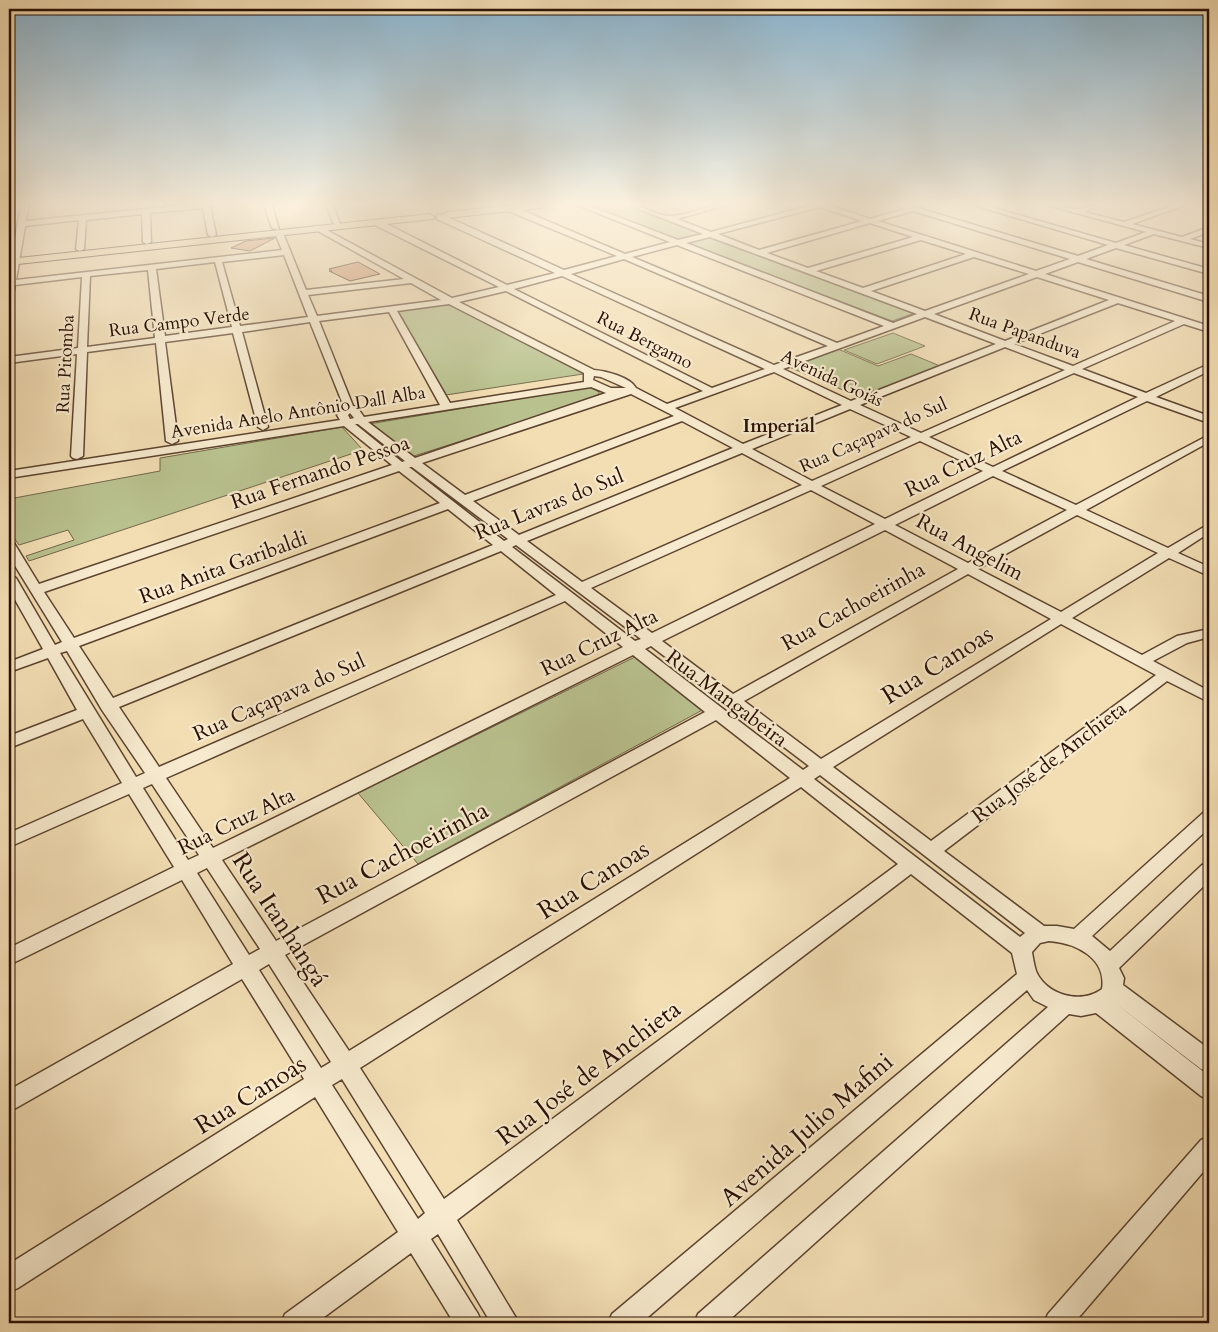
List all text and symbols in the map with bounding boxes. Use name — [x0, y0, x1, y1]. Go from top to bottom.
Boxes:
street label: Rua Campo Verde — [107, 301, 251, 344]
street label: Rua Papanduva — [965, 302, 1084, 365]
street label: Rua Bergamo — [592, 306, 697, 375]
street label: Rua Pitomba — [50, 314, 81, 414]
street label: Avenida Goiás — [776, 344, 887, 413]
street label: Avenida Anelo Antônio Dall Alba — [169, 380, 427, 445]
street label: Rua Caçapava do Sul — [795, 391, 951, 479]
district label: Imperial — [743, 413, 816, 439]
street label: Rua Cruz Alta — [900, 423, 1027, 504]
street label: Rua Fernando Pessoa — [227, 428, 414, 517]
street label: Rua Lavras do Sul — [470, 461, 628, 548]
street label: Rua Angelim — [911, 507, 1029, 588]
street label: Rua Anita Garibaldi — [135, 524, 311, 611]
street label: Rua Cachoeirinha — [776, 555, 930, 658]
street label: Rua Cruz Alta — [536, 602, 663, 683]
street label: Rua Canoas — [875, 617, 1000, 712]
street label: Rua Mangabeira — [660, 643, 794, 754]
street label: Rua Caçapava do Sul — [188, 646, 370, 748]
street label: Rua José de Anchieta — [966, 695, 1133, 830]
street label: Rua Cruz Alta — [173, 781, 300, 862]
street label: Rua Cachoeirinha — [310, 793, 495, 913]
street label: Rua Canoas — [531, 832, 656, 927]
street label: Rua Itanhangá — [224, 846, 336, 993]
street label: Rua José de Anchieta — [490, 992, 688, 1153]
street label: Avenida Julio Mafini — [713, 1045, 901, 1215]
street label: Rua Canoas — [188, 1047, 313, 1142]

